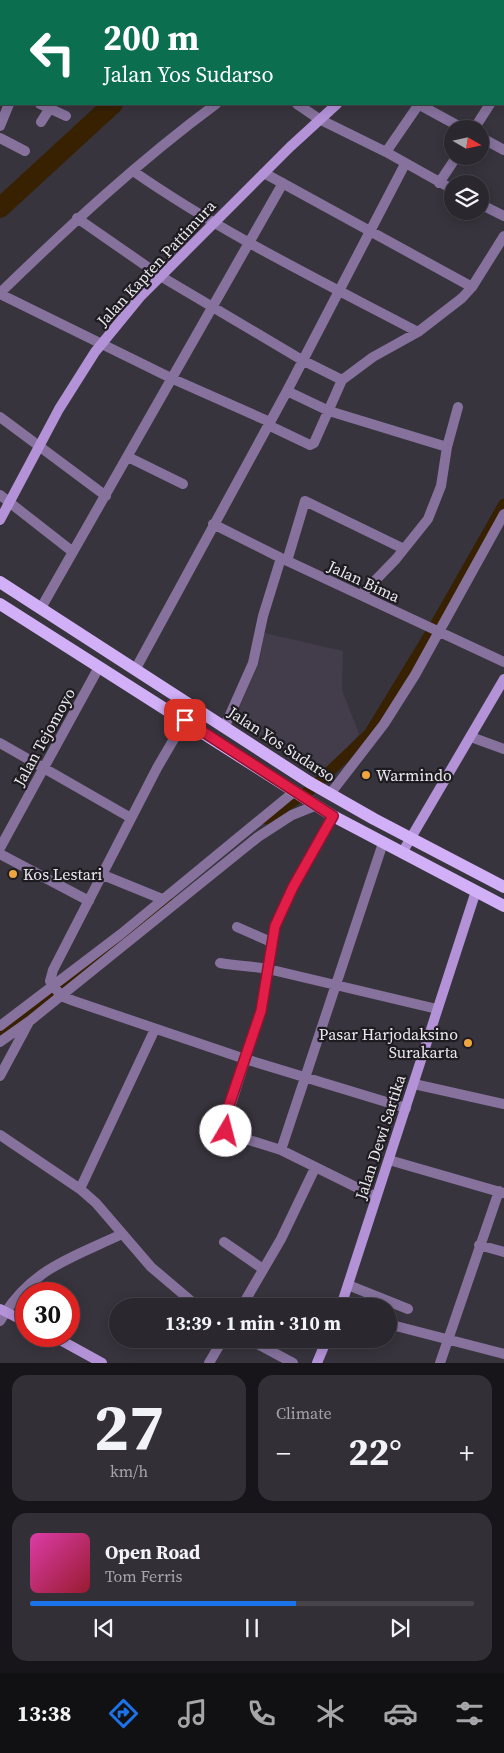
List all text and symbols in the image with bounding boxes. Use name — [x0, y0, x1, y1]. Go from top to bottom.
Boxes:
text: 200 m — [103, 14, 199, 62]
icon: left — [20, 20, 85, 85]
text: Jalan Yos Sudarso — [103, 59, 273, 89]
north arrow — [444, 120, 489, 165]
map controls — [444, 120, 489, 220]
button: layers — [444, 175, 489, 220]
street label: Jalan Kapten Pattimura — [91, 194, 221, 332]
street label: Jalan Bima — [323, 554, 404, 608]
street label: Jalan Tejomoyo — [7, 684, 80, 791]
pin — [164, 699, 206, 741]
street label: Jalan Yos Sudarso — [223, 700, 340, 787]
icon: arrive — [171, 706, 199, 734]
place label: Warmindo — [376, 764, 452, 786]
marker: Warmindo — [360, 769, 372, 781]
place label: Kos Lestari — [23, 863, 102, 885]
marker: Kos Lestari — [7, 868, 19, 880]
place label: Pasar Harjodaksino Surakarta — [319, 1023, 459, 1063]
marker: Pasar Harjodaksino Surakarta — [462, 1037, 474, 1049]
street label: Jalan Dewi Sartika — [349, 1071, 411, 1203]
position arrow — [199, 1104, 251, 1156]
speed limit sign: 30 — [15, 1282, 80, 1347]
text: 13:39 · 1 min · 310 m — [165, 1310, 341, 1336]
text: 27 — [94, 1383, 164, 1472]
text: Climate — [276, 1402, 332, 1424]
text: 22° — [348, 1426, 402, 1478]
text: − — [276, 1434, 291, 1472]
text: + — [459, 1434, 474, 1472]
text: km/h — [110, 1460, 148, 1482]
text: Open Road — [105, 1539, 200, 1565]
text: Tom Ferris — [105, 1565, 183, 1587]
icon: previous — [90, 1614, 118, 1642]
icon: pause — [238, 1614, 266, 1642]
icon: next — [386, 1614, 414, 1642]
icon: directions — [106, 1696, 141, 1731]
icon: music — [175, 1696, 210, 1731]
icon: phone — [244, 1696, 279, 1731]
icon: climate — [313, 1696, 348, 1731]
icon: car — [383, 1696, 418, 1731]
icon: filters — [452, 1696, 487, 1731]
text: 13:38 — [17, 1698, 71, 1728]

